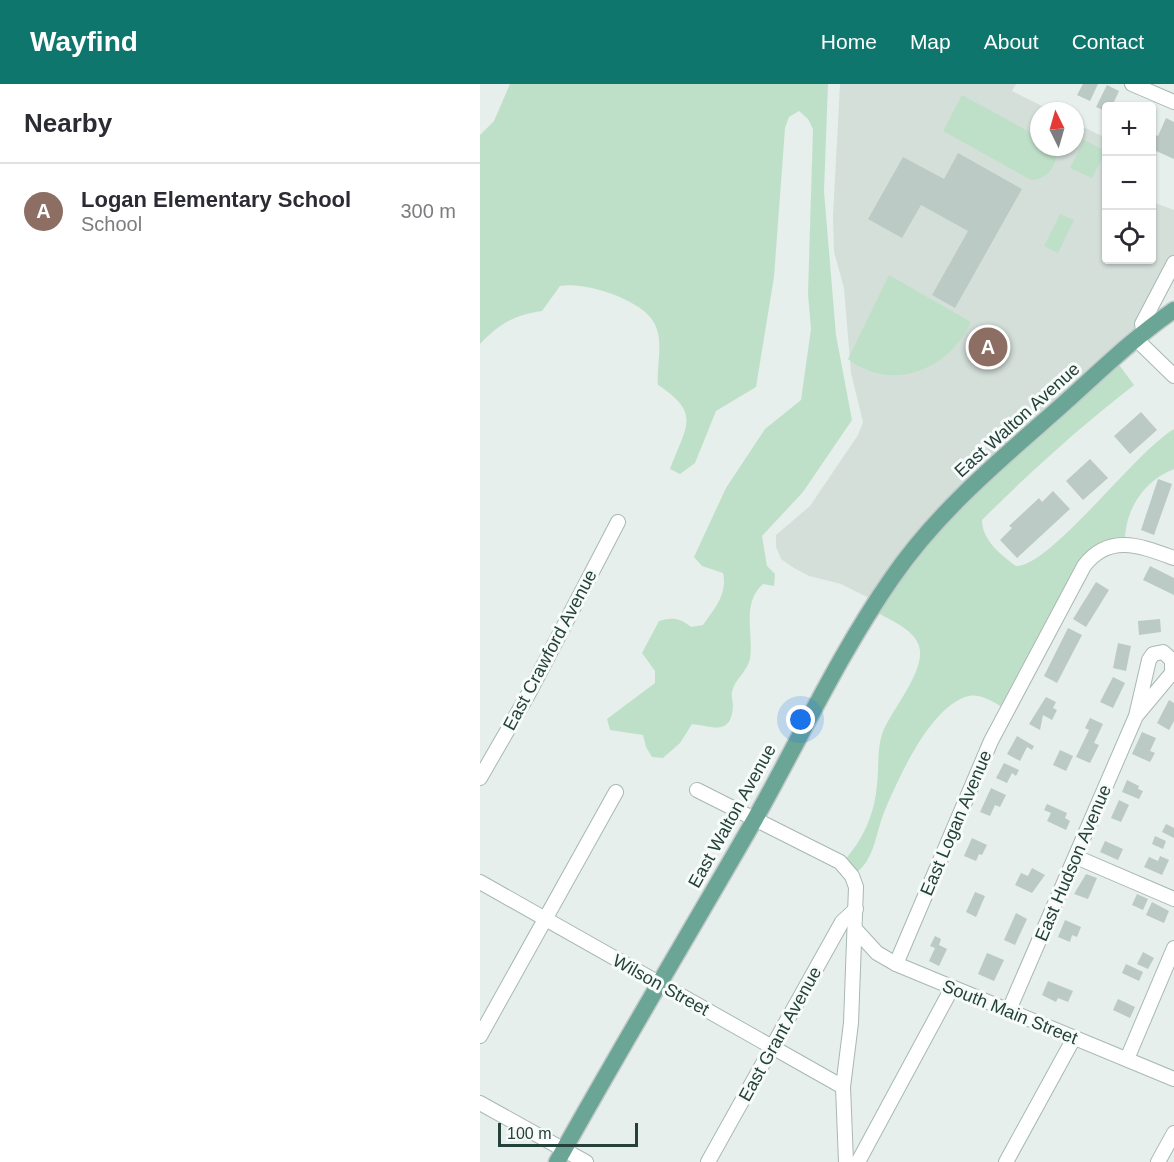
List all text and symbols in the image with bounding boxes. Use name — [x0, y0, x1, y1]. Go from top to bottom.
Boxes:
text: Wayfind — [30, 26, 138, 57]
text: Home — [821, 30, 877, 53]
text: Map — [910, 30, 951, 53]
text: About — [984, 30, 1039, 53]
text: Contact — [1072, 30, 1144, 53]
north arrow — [1030, 102, 1084, 156]
map controls — [1102, 102, 1156, 264]
button: + — [1102, 102, 1156, 156]
text: Nearby — [24, 108, 112, 138]
button: − — [1102, 156, 1156, 210]
text: Logan Elementary School — [81, 187, 351, 212]
text: A — [36, 200, 51, 222]
text: 300 m — [400, 200, 456, 222]
button: locate — [1102, 210, 1156, 264]
text: School — [81, 213, 142, 235]
pin: A — [968, 324, 1008, 370]
street label: East Walton Avenue — [950, 359, 1084, 481]
street label: East Crawford Avenue — [499, 566, 601, 734]
your location — [786, 705, 815, 734]
street label: East Walton Avenue — [684, 741, 780, 891]
street label: East Logan Avenue — [916, 747, 996, 899]
street label: East Hudson Avenue — [1031, 782, 1115, 944]
street label: Wilson Street — [609, 950, 713, 1020]
street label: East Grant Avenue — [735, 963, 825, 1105]
street label: South Main Street — [939, 976, 1081, 1048]
scale bar — [498, 1120, 638, 1148]
text: 100 m — [507, 1125, 551, 1142]

